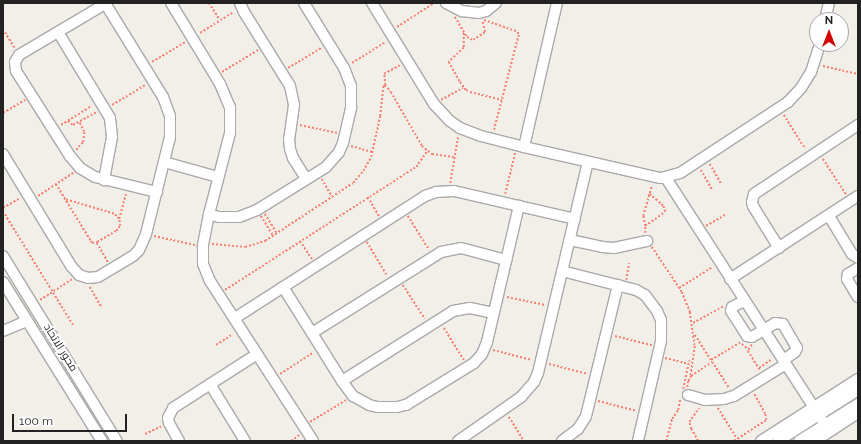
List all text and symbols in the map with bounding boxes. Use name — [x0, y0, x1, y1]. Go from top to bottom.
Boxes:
north arrow — [809, 12, 849, 52]
text: N — [825, 14, 833, 27]
street label: محور الاتحاد — [40, 322, 80, 374]
scale bar — [14, 406, 129, 432]
text: 100 m — [19, 414, 53, 428]

